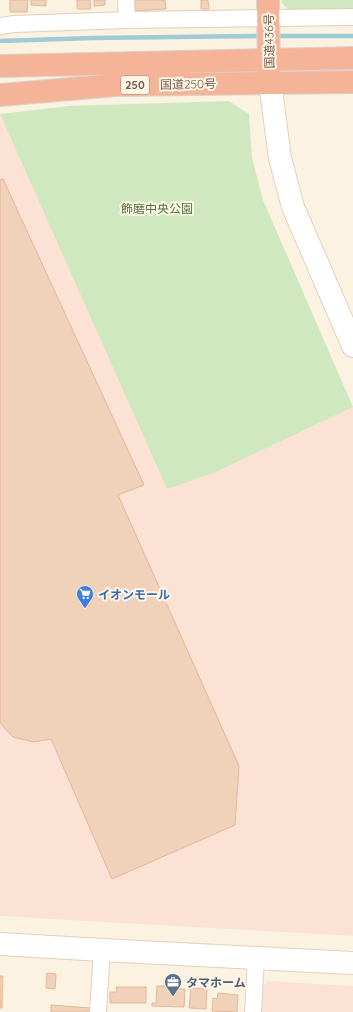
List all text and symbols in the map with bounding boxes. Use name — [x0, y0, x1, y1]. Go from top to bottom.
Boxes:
street label: 国道436号 — [261, 13, 277, 69]
road number: 250 — [121, 76, 149, 94]
street label: 国道250号 — [160, 76, 216, 92]
park label: 飾磨中央公園 — [121, 201, 193, 216]
supermarket icon: イオンモール — [75, 584, 95, 609]
place label: イオンモール — [98, 587, 170, 602]
office icon: タマホーム — [163, 972, 183, 997]
place label: タマホーム — [186, 975, 246, 990]

